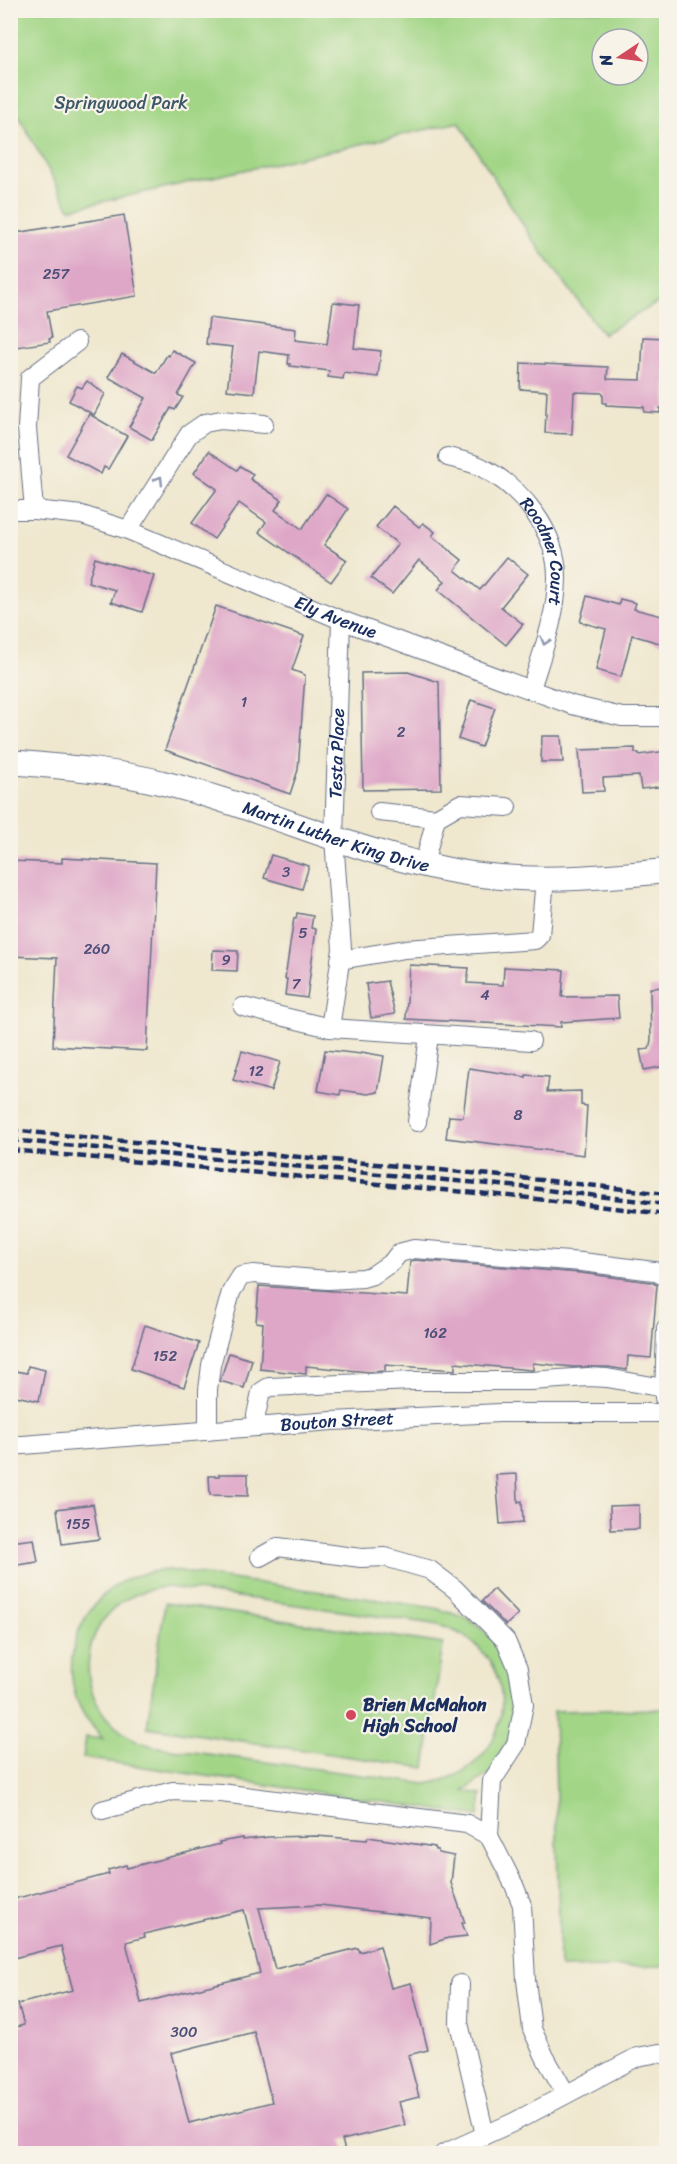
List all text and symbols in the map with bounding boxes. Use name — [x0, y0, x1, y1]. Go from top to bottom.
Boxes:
north arrow — [590, 27, 650, 87]
text: N — [590, 51, 621, 70]
park label: Springwood Park — [54, 87, 188, 119]
house number: 257 — [43, 261, 71, 287]
one-way arrow — [152, 476, 163, 487]
street label: Roodner Court — [512, 489, 573, 608]
street label: Ely Avenue — [289, 586, 382, 648]
one-way arrow — [540, 635, 553, 646]
house number: 1 — [241, 689, 247, 715]
street label: Testa Place — [319, 707, 354, 799]
house number: 2 — [397, 719, 406, 745]
street label: Martin Luther King Drive — [238, 792, 433, 882]
house number: 3 — [282, 859, 290, 885]
house number: 5 — [298, 920, 308, 946]
house number: 260 — [84, 936, 110, 962]
house number: 9 — [221, 947, 231, 973]
house number: 7 — [292, 971, 302, 997]
house number: 4 — [480, 982, 490, 1008]
house number: 12 — [248, 1058, 264, 1084]
house number: 8 — [513, 1102, 523, 1128]
house number: 162 — [423, 1320, 447, 1346]
house number: 152 — [153, 1343, 177, 1369]
street label: Bouton Street — [279, 1402, 395, 1441]
house number: 155 — [66, 1511, 90, 1537]
place label: Brien McMahon High School — [362, 1689, 487, 1742]
marker: Brien McMahon High School — [344, 1708, 358, 1722]
house number: 300 — [170, 2019, 198, 2045]

